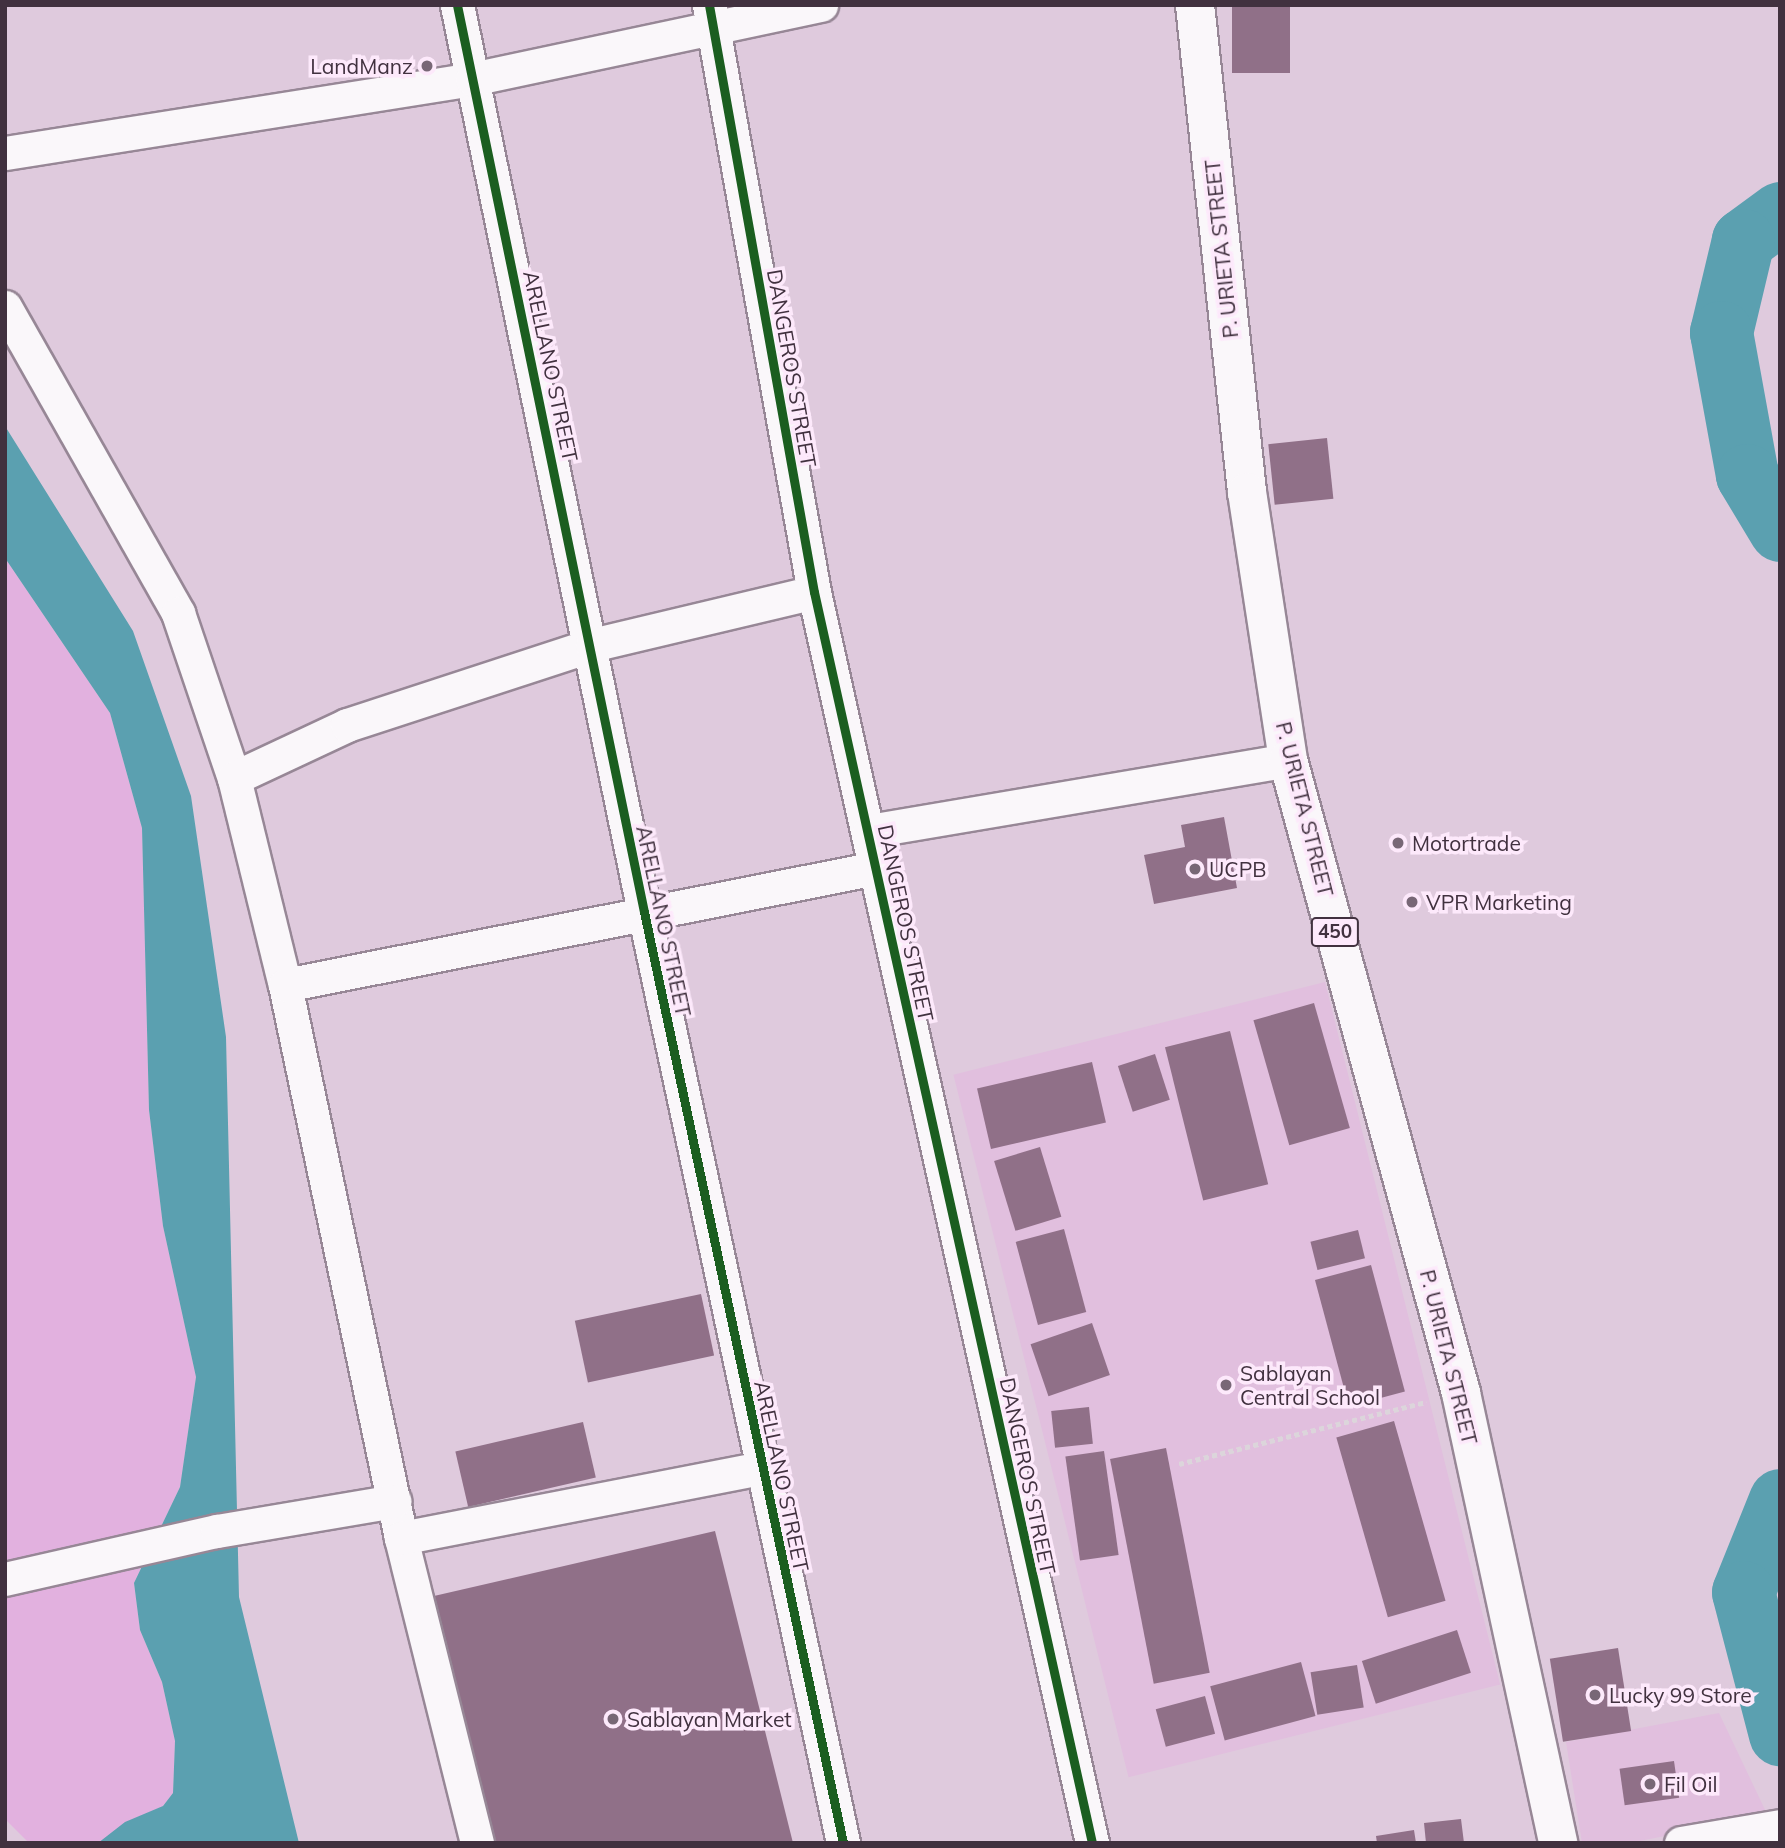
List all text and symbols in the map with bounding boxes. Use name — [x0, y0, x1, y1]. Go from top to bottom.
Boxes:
place label: LandManz — [310, 53, 413, 79]
marker: LandManz — [419, 58, 435, 74]
street label: P. URIETA STREET — [1199, 159, 1243, 339]
street label: DANGEROS STREET — [762, 267, 822, 469]
street label: ARELLANO STREET — [518, 268, 584, 464]
street label: P. URIETA STREET — [1271, 719, 1339, 899]
street label: DANGEROS STREET — [873, 822, 939, 1024]
street label: ARELLANO STREET — [631, 823, 697, 1019]
place label: Motortrade — [1412, 830, 1521, 856]
marker: Motortrade — [1390, 835, 1406, 851]
place label: UCPB — [1209, 856, 1267, 882]
marker: UCPB — [1187, 861, 1203, 877]
place label: VPR Marketing — [1426, 889, 1572, 915]
marker: VPR Marketing — [1404, 894, 1420, 910]
road number: 450 — [1310, 916, 1360, 948]
street label: P. URIETA STREET — [1415, 1267, 1483, 1447]
place label: Sablayan Central School — [1240, 1360, 1380, 1410]
street label: DANGEROS STREET — [995, 1375, 1061, 1577]
marker: Sablayan Central School — [1218, 1377, 1234, 1393]
street label: ARELLANO STREET — [749, 1378, 815, 1574]
place label: Lucky 99 Store — [1609, 1682, 1752, 1708]
marker: Lucky 99 Store — [1587, 1687, 1603, 1703]
place label: Sablayan Market — [627, 1706, 792, 1732]
marker: Sablayan Market — [605, 1711, 621, 1727]
place label: Fil Oil — [1664, 1771, 1717, 1797]
marker: Fil Oil — [1642, 1776, 1658, 1792]

